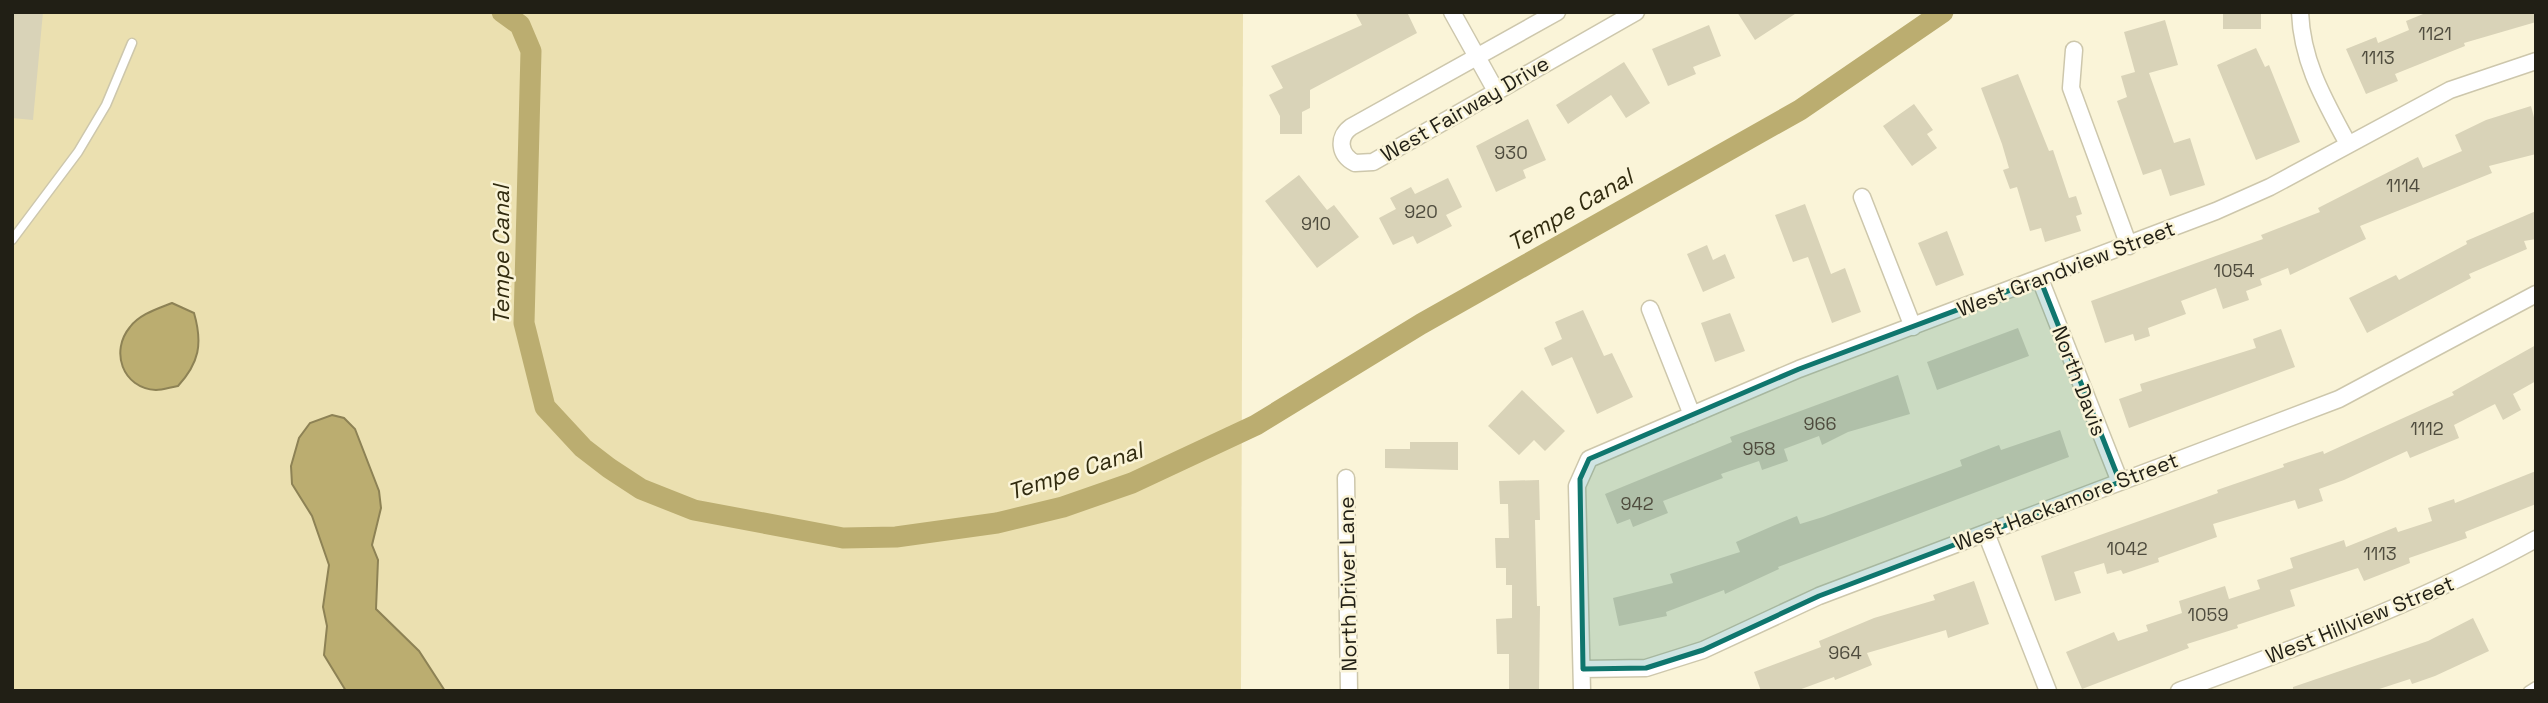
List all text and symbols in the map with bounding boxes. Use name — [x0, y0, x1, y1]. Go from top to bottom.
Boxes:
house number: 1121 — [2418, 22, 2452, 45]
house number: 1113 — [2361, 46, 2395, 69]
street label: West Fairway Drive — [1376, 49, 1554, 168]
house number: 930 — [1494, 141, 1528, 164]
water label: Tempe Canal — [1502, 161, 1640, 258]
house number: 1114 — [2386, 174, 2420, 197]
water label: Tempe Canal — [486, 183, 516, 325]
house number: 920 — [1404, 200, 1438, 223]
house number: 910 — [1301, 212, 1331, 235]
street label: West Grandview Street — [1953, 214, 2179, 323]
house number: 1054 — [2213, 259, 2255, 282]
street label: North Davis — [2046, 322, 2113, 440]
house number: 966 — [1803, 412, 1837, 435]
house number: 1112 — [2410, 417, 2444, 440]
water label: Tempe Canal — [1004, 434, 1148, 507]
house number: 958 — [1742, 437, 1776, 460]
street label: West Hackamore Street — [1950, 446, 2182, 557]
house number: 942 — [1620, 492, 1654, 515]
street label: North Driver Lane — [1332, 496, 1363, 672]
house number: 1042 — [2106, 537, 2148, 560]
house number: 1113 — [2363, 542, 2397, 565]
street label: West Hillview Street — [2262, 569, 2458, 670]
house number: 1059 — [2188, 603, 2228, 626]
house number: 964 — [1828, 641, 1862, 664]

